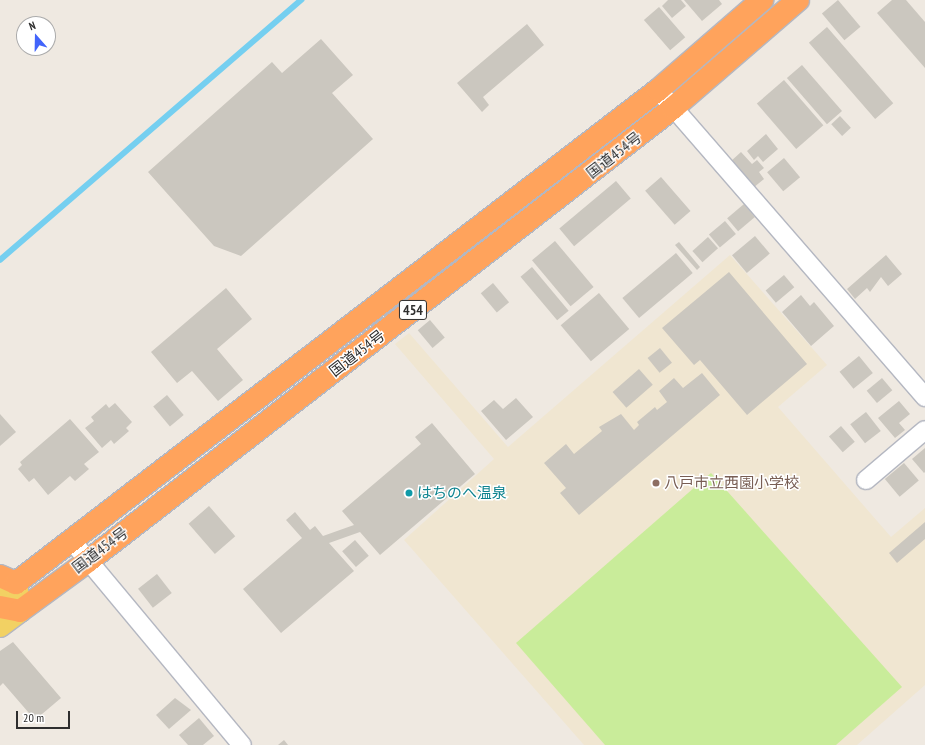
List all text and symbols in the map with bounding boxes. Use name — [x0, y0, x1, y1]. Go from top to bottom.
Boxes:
north arrow — [16, 16, 56, 56]
text: N — [27, 18, 37, 33]
street label: 国道454号 — [583, 128, 645, 182]
road number: 454 — [398, 298, 428, 322]
street label: 国道454号 — [326, 326, 388, 380]
place label: 八戸市立西園小学校 — [664, 474, 799, 492]
marker: 八戸市立西園小学校 — [651, 478, 661, 488]
place label: はちのへ温泉 — [417, 484, 507, 502]
marker: はちのへ温泉 — [404, 488, 414, 498]
street label: 国道454号 — [69, 523, 131, 577]
scale bar — [18, 703, 72, 729]
text: 20 m — [23, 710, 44, 725]

